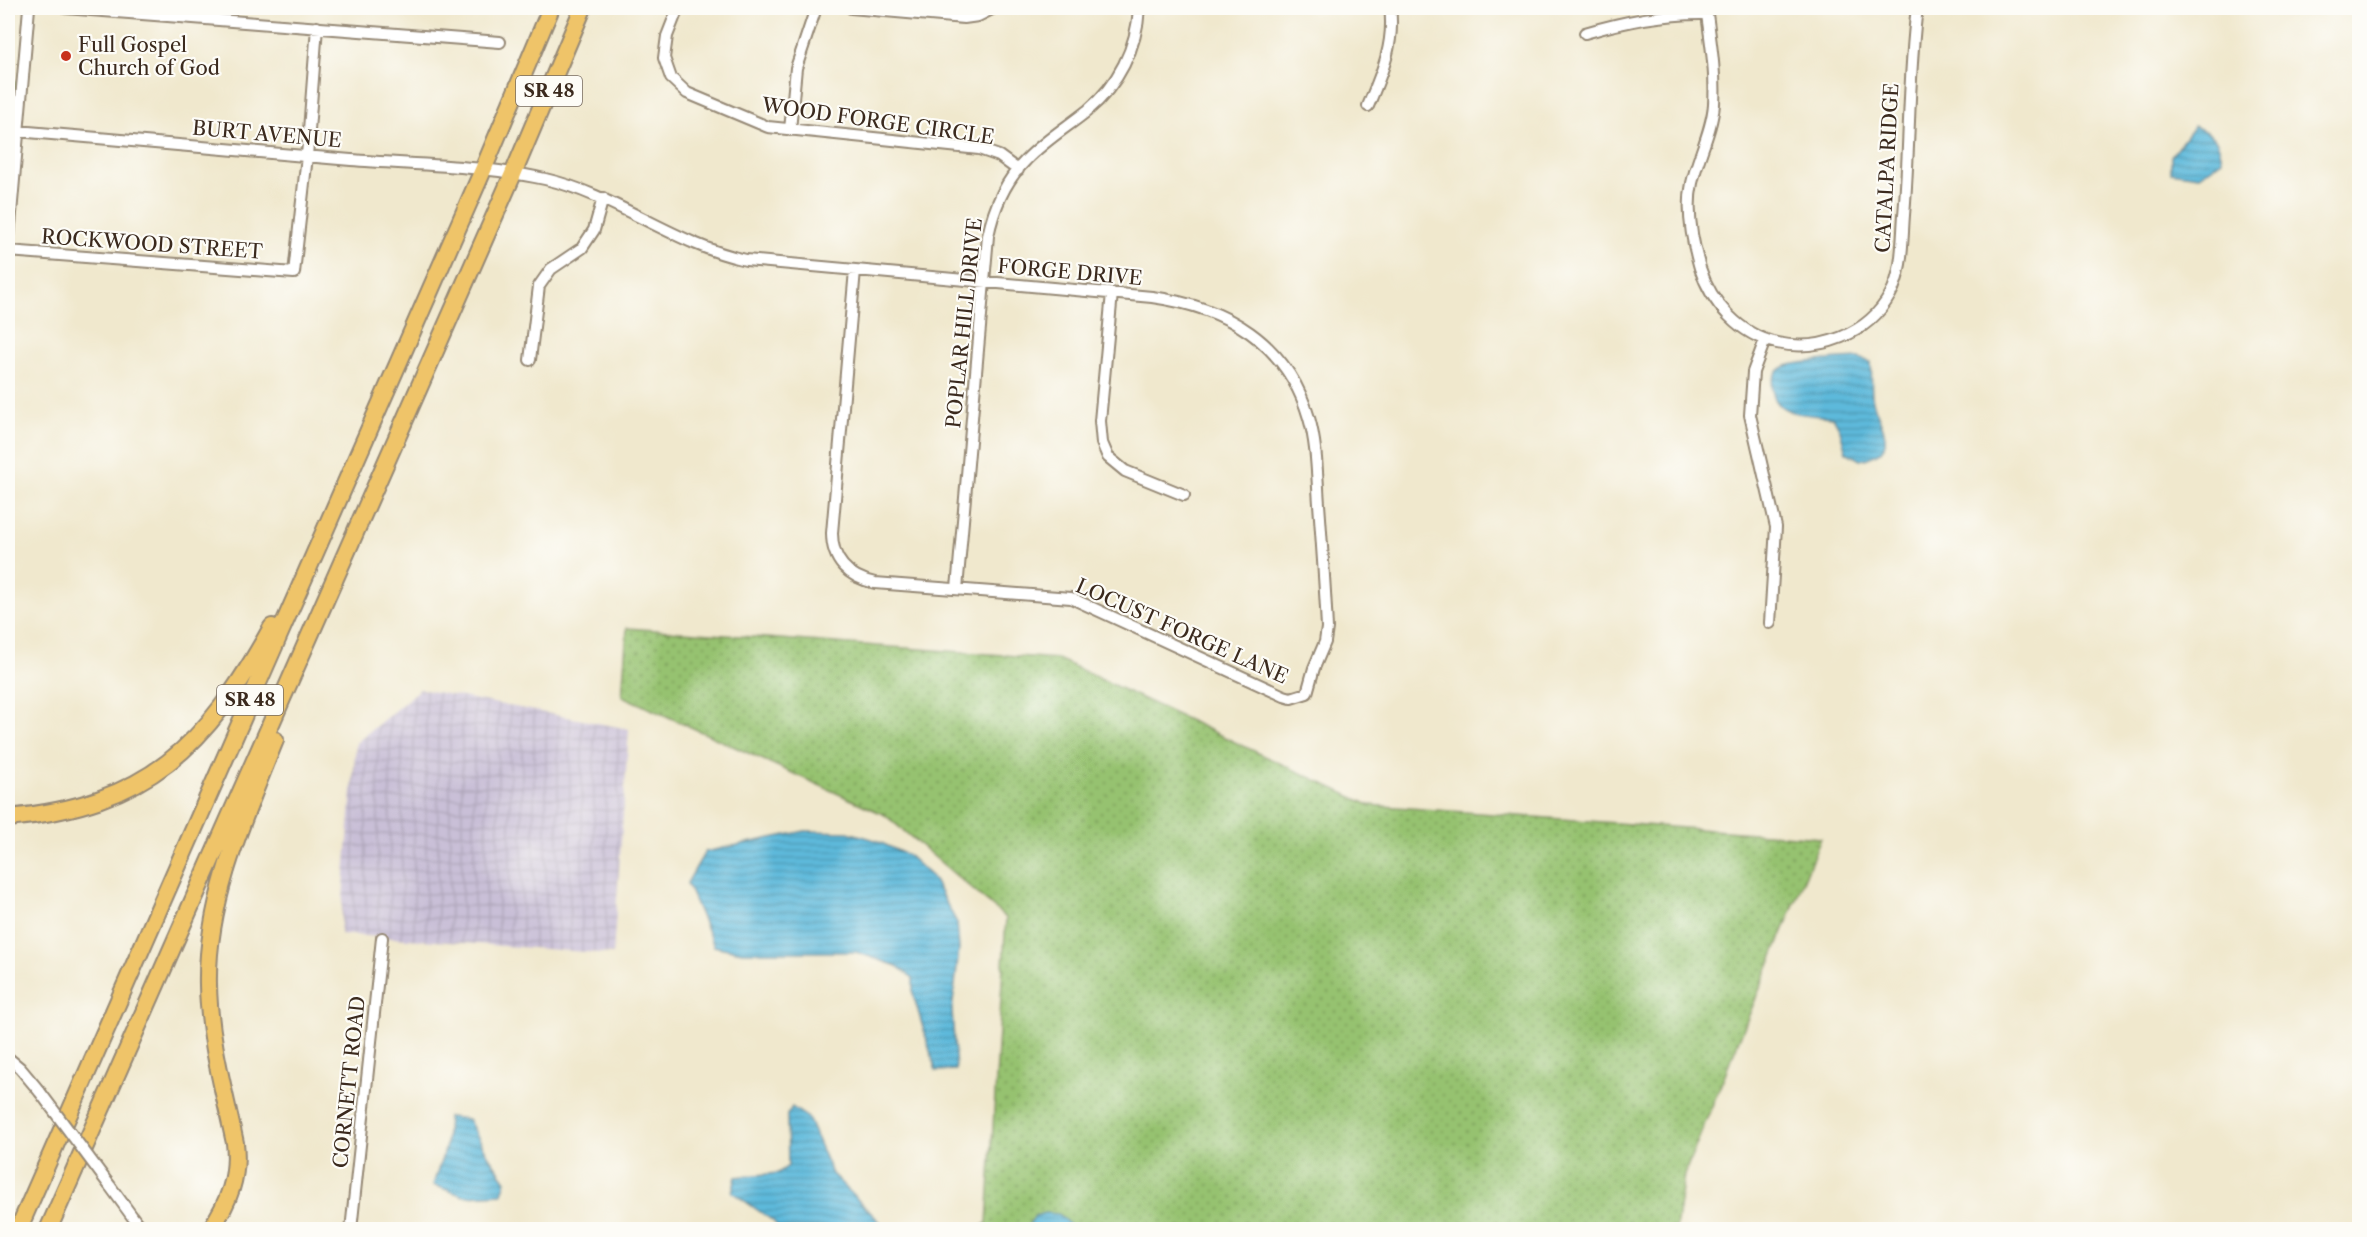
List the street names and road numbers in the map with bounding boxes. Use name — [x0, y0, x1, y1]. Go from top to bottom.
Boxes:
road number: SR 48 — [516, 76, 582, 106]
street label: CATALPA RIDGE — [1871, 83, 1903, 253]
street label: WOOD FORGE CIRCLE — [759, 93, 996, 149]
street label: BURT AVENUE — [191, 116, 343, 152]
street label: POPLAR HILL DRIVE — [941, 216, 987, 430]
street label: ROCKWOOD STREET — [40, 224, 264, 264]
street label: FORGE DRIVE — [997, 254, 1143, 290]
street label: LOCUST FORGE LANE — [1072, 573, 1292, 689]
road number: SR 48 — [217, 685, 283, 715]
street label: CORNETT ROAD — [328, 995, 370, 1169]

